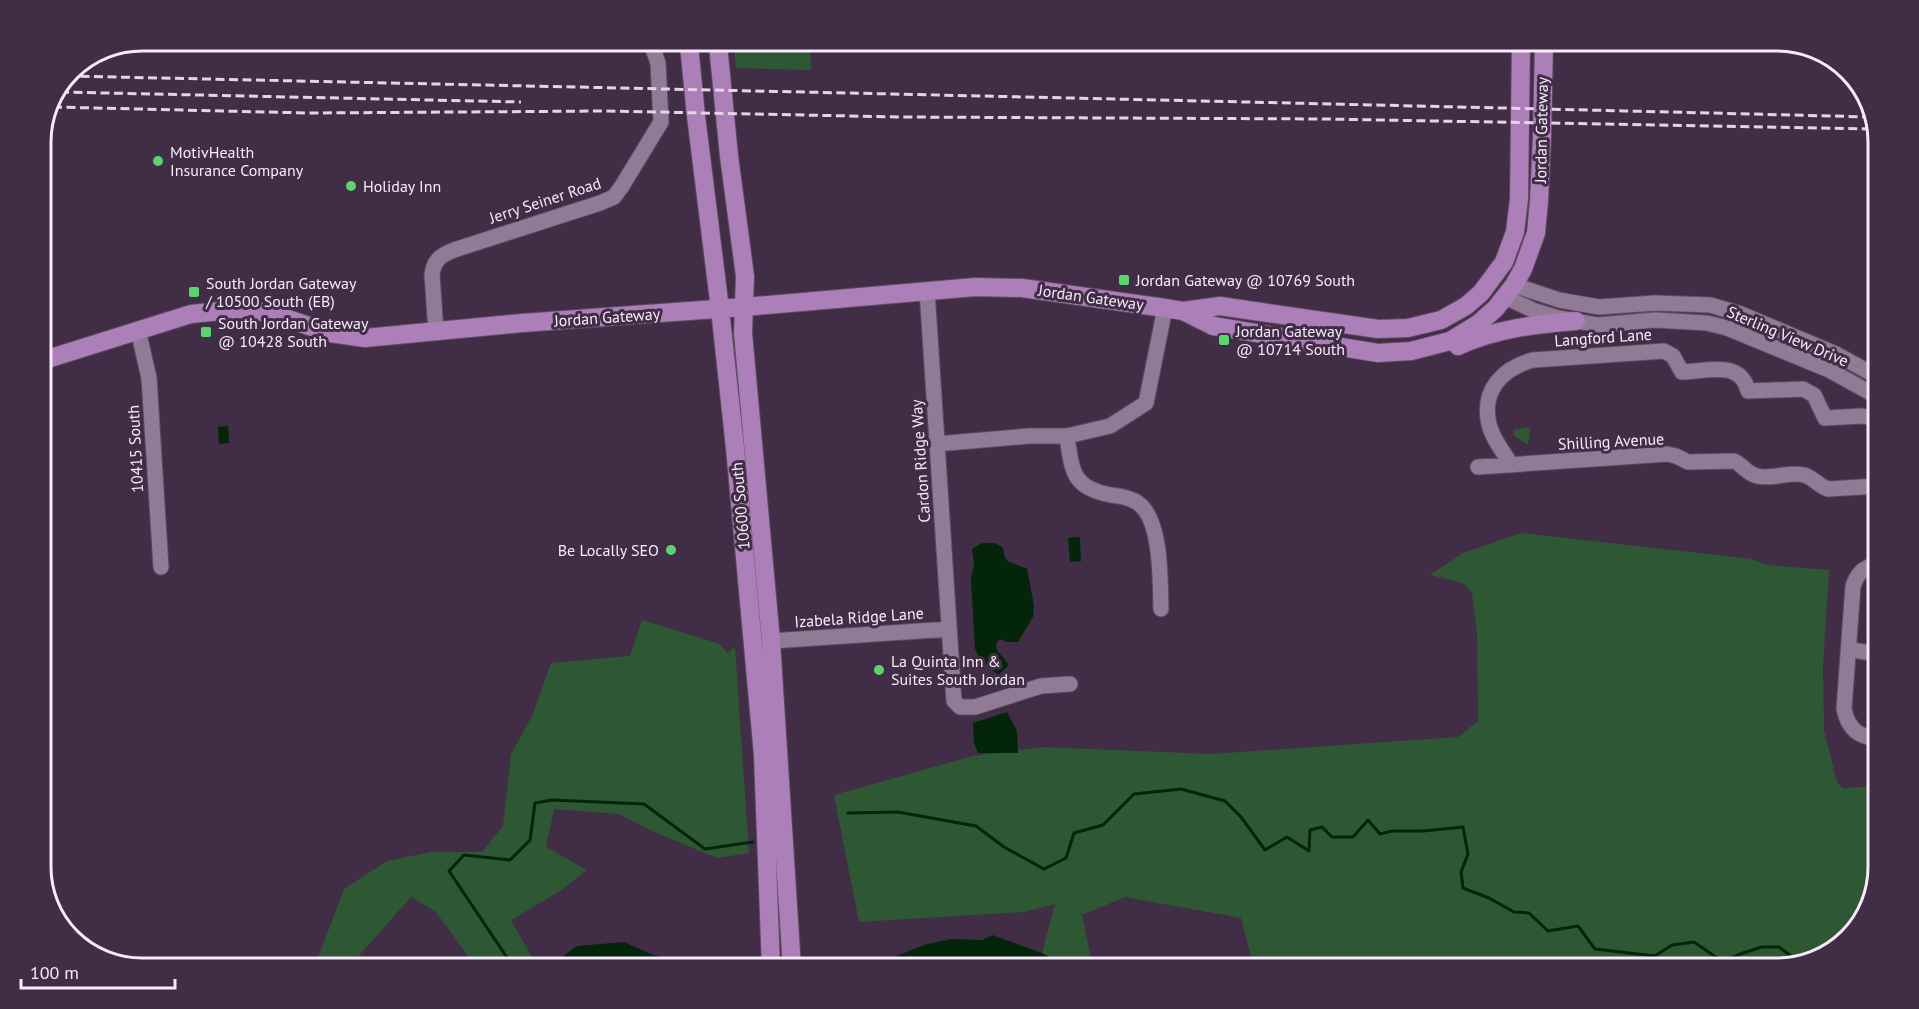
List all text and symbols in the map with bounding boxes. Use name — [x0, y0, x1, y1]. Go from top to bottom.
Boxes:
street label: Jordan Gateway — [1530, 76, 1552, 184]
place label: MotivHealth Insurance Company — [170, 142, 304, 180]
marker: MotivHealth Insurance Company — [151, 154, 165, 168]
street label: Jerry Seiner Road — [486, 173, 603, 228]
place label: Holiday Inn — [363, 176, 441, 196]
marker: Holiday Inn — [344, 179, 358, 193]
place label: Jordan Gateway @ 10769 South — [1135, 270, 1355, 290]
place label: South Jordan Gateway / 10500 South (EB) — [205, 273, 357, 311]
marker: Jordan Gateway @ 10769 South — [1117, 273, 1131, 287]
street label: Jordan Gateway — [1036, 280, 1146, 314]
marker: South Jordan Gateway / 10500 South (EB) — [187, 285, 201, 299]
street label: Sterling View Drive — [1724, 301, 1852, 371]
street label: Jordan Gateway — [552, 303, 661, 331]
place label: South Jordan Gateway @ 10428 South — [218, 313, 369, 351]
place label: Jordan Gateway @ 10714 South — [1235, 321, 1345, 359]
street label: Langford Lane — [1554, 324, 1652, 350]
marker: South Jordan Gateway @ 10428 South — [199, 325, 213, 339]
marker: Jordan Gateway @ 10714 South — [1217, 333, 1231, 347]
street label: Cardon Ridge Way — [906, 398, 934, 523]
street label: 10415 South — [123, 405, 147, 493]
street label: Shilling Avenue — [1557, 428, 1665, 454]
street label: 10600 South — [726, 461, 754, 551]
place label: Be Locally SEO — [558, 540, 659, 560]
marker: Be Locally SEO — [664, 543, 678, 557]
street label: Izabela Ridge Lane — [794, 603, 924, 631]
place label: La Quinta Inn & Suites South Jordan — [891, 651, 1025, 689]
marker: La Quinta Inn & Suites South Jordan — [872, 663, 886, 677]
scale bar — [21, 952, 176, 990]
text: 100 m — [30, 961, 79, 984]

